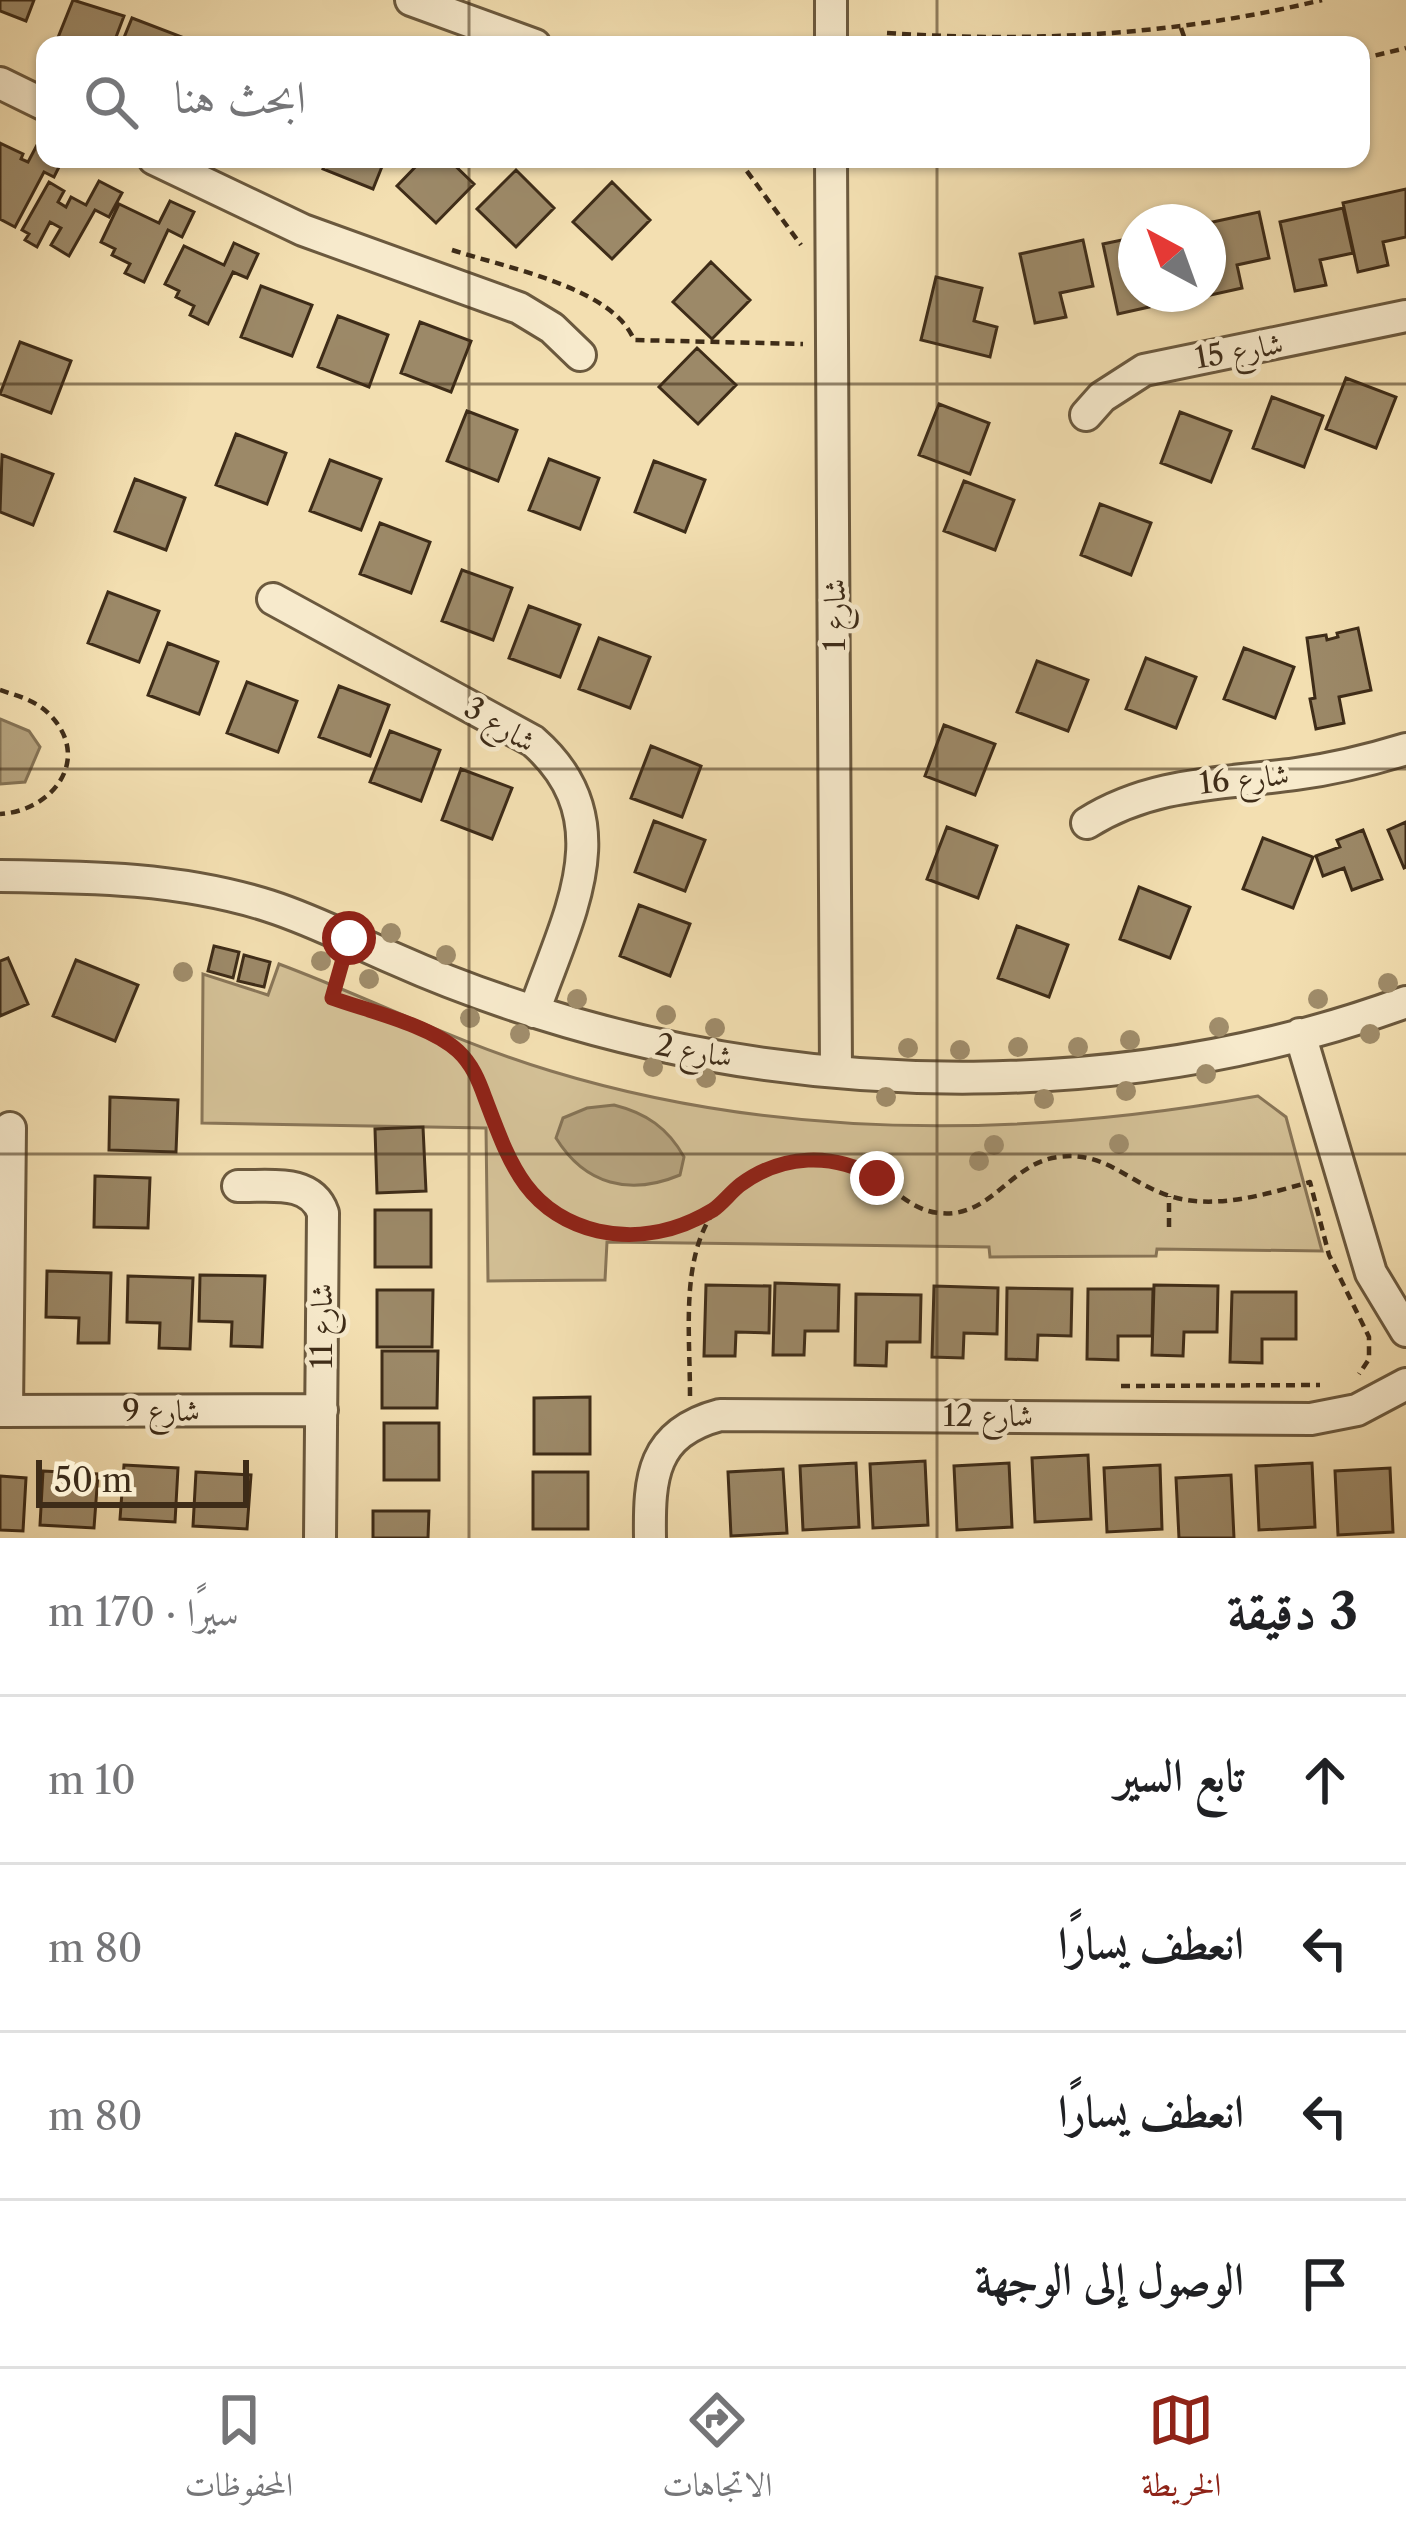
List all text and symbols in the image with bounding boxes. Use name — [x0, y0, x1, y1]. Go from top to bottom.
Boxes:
search box — [36, 36, 1370, 168]
icon: search — [78, 69, 144, 135]
text: ابحث هنا — [174, 69, 306, 125]
north arrow — [1118, 204, 1226, 312]
street label: شارع 15 — [1192, 325, 1287, 383]
street label: شارع 1 — [816, 579, 860, 651]
street label: شارع 3 — [454, 689, 543, 766]
street label: شارع 16 — [1197, 755, 1291, 809]
route start — [322, 911, 376, 965]
street label: شارع 2 — [652, 1026, 735, 1082]
route end — [850, 1151, 904, 1205]
street label: شارع 11 — [303, 1283, 347, 1369]
street label: شارع 9 — [122, 1392, 200, 1436]
street label: شارع 12 — [943, 1397, 1033, 1441]
scale bar — [36, 1454, 249, 1507]
text: 50 m — [54, 1460, 132, 1501]
text: 3 دقيقة — [1227, 1580, 1358, 1642]
text: سيرًا · 170 m — [48, 1588, 239, 1636]
text: تابع السير — [1115, 1747, 1244, 1803]
icon: ahead — [1292, 1747, 1358, 1813]
text: 10 m — [48, 1756, 136, 1804]
text: انعطف يسارًا — [1058, 1915, 1244, 1971]
icon: left — [1292, 1915, 1358, 1981]
text: 80 m — [48, 1924, 143, 1972]
text: انعطف يسارًا — [1058, 2083, 1244, 2139]
icon: left — [1292, 2083, 1358, 2149]
text: 80 m — [48, 2092, 143, 2140]
text: الوصول إلى الوجهة — [975, 2251, 1244, 2307]
icon: arrive — [1292, 2251, 1358, 2317]
tab: المحفوظات — [184, 2387, 293, 2517]
tab: الاتجاهات — [662, 2387, 772, 2517]
tab: الخريطة — [1141, 2387, 1222, 2517]

